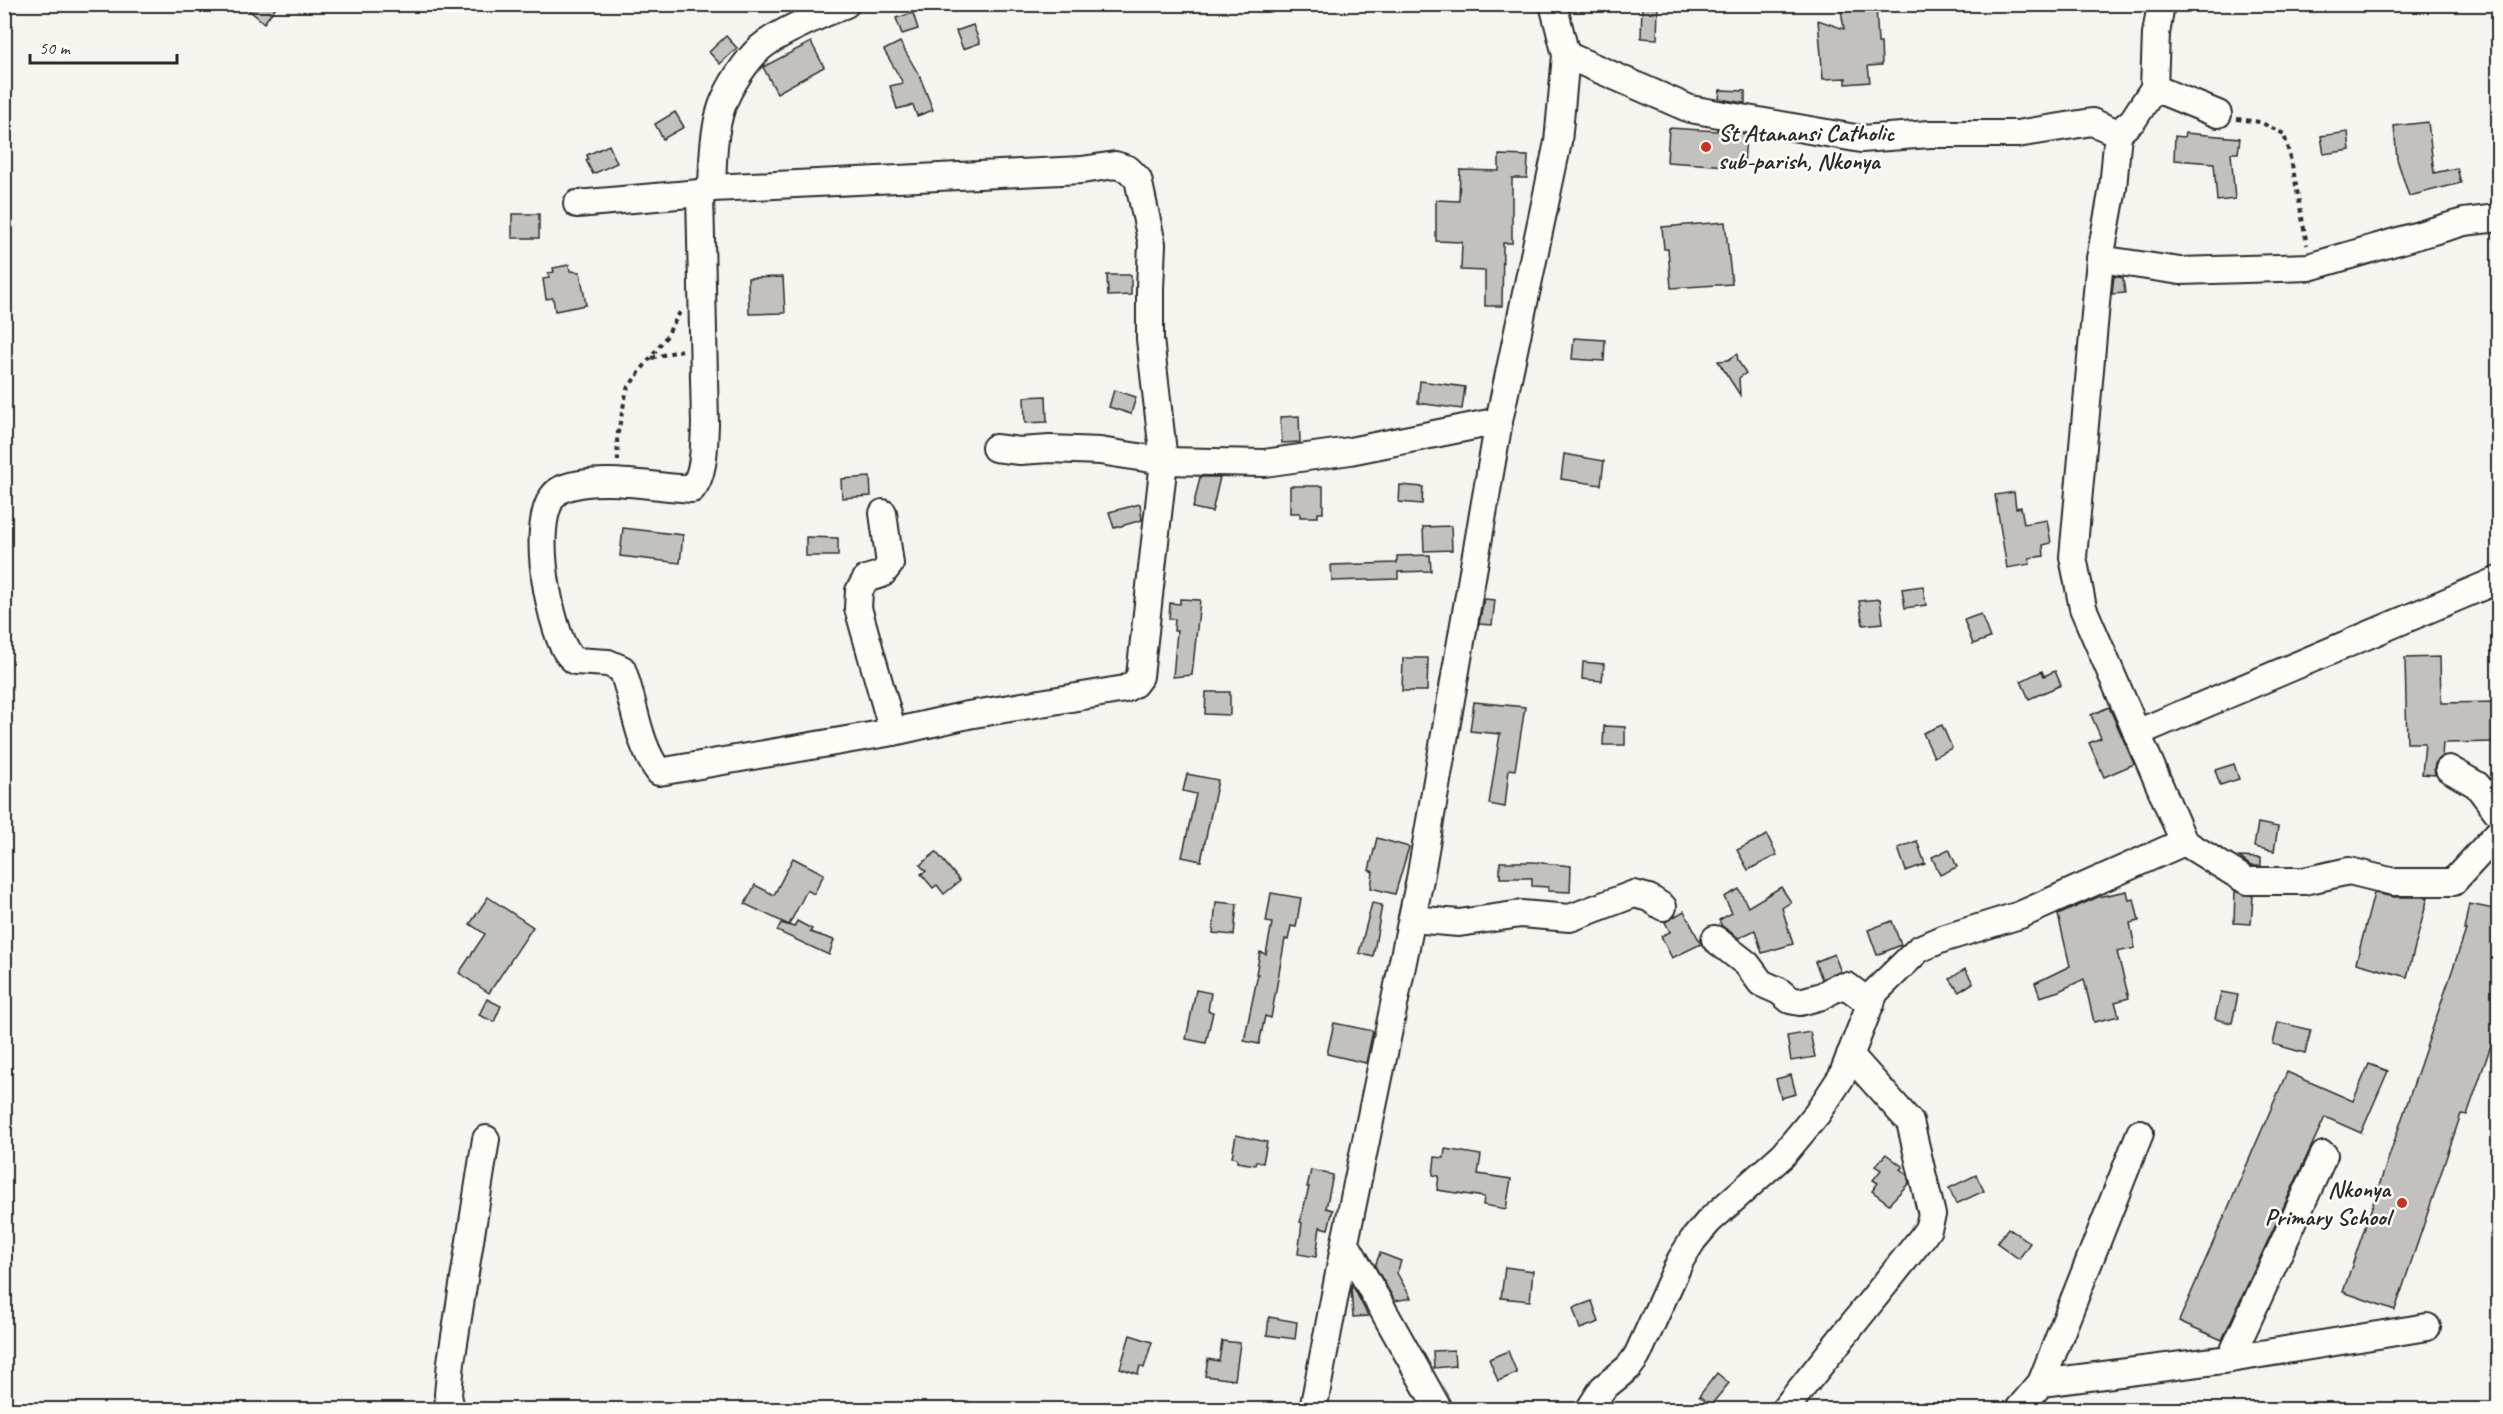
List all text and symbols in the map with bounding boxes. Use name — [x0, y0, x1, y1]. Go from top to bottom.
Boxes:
scale bar — [30, 27, 177, 65]
text: 50 m — [39, 37, 72, 59]
place label: St Atanansi Catholic sub-parish, Nkonya — [1718, 118, 1895, 176]
marker: St Atanansi Catholic sub-parish, Nkonya — [1699, 140, 1713, 154]
place label: Nkonya Primary School — [2265, 1174, 2395, 1232]
marker: Nkonya Primary School — [2395, 1196, 2409, 1210]

